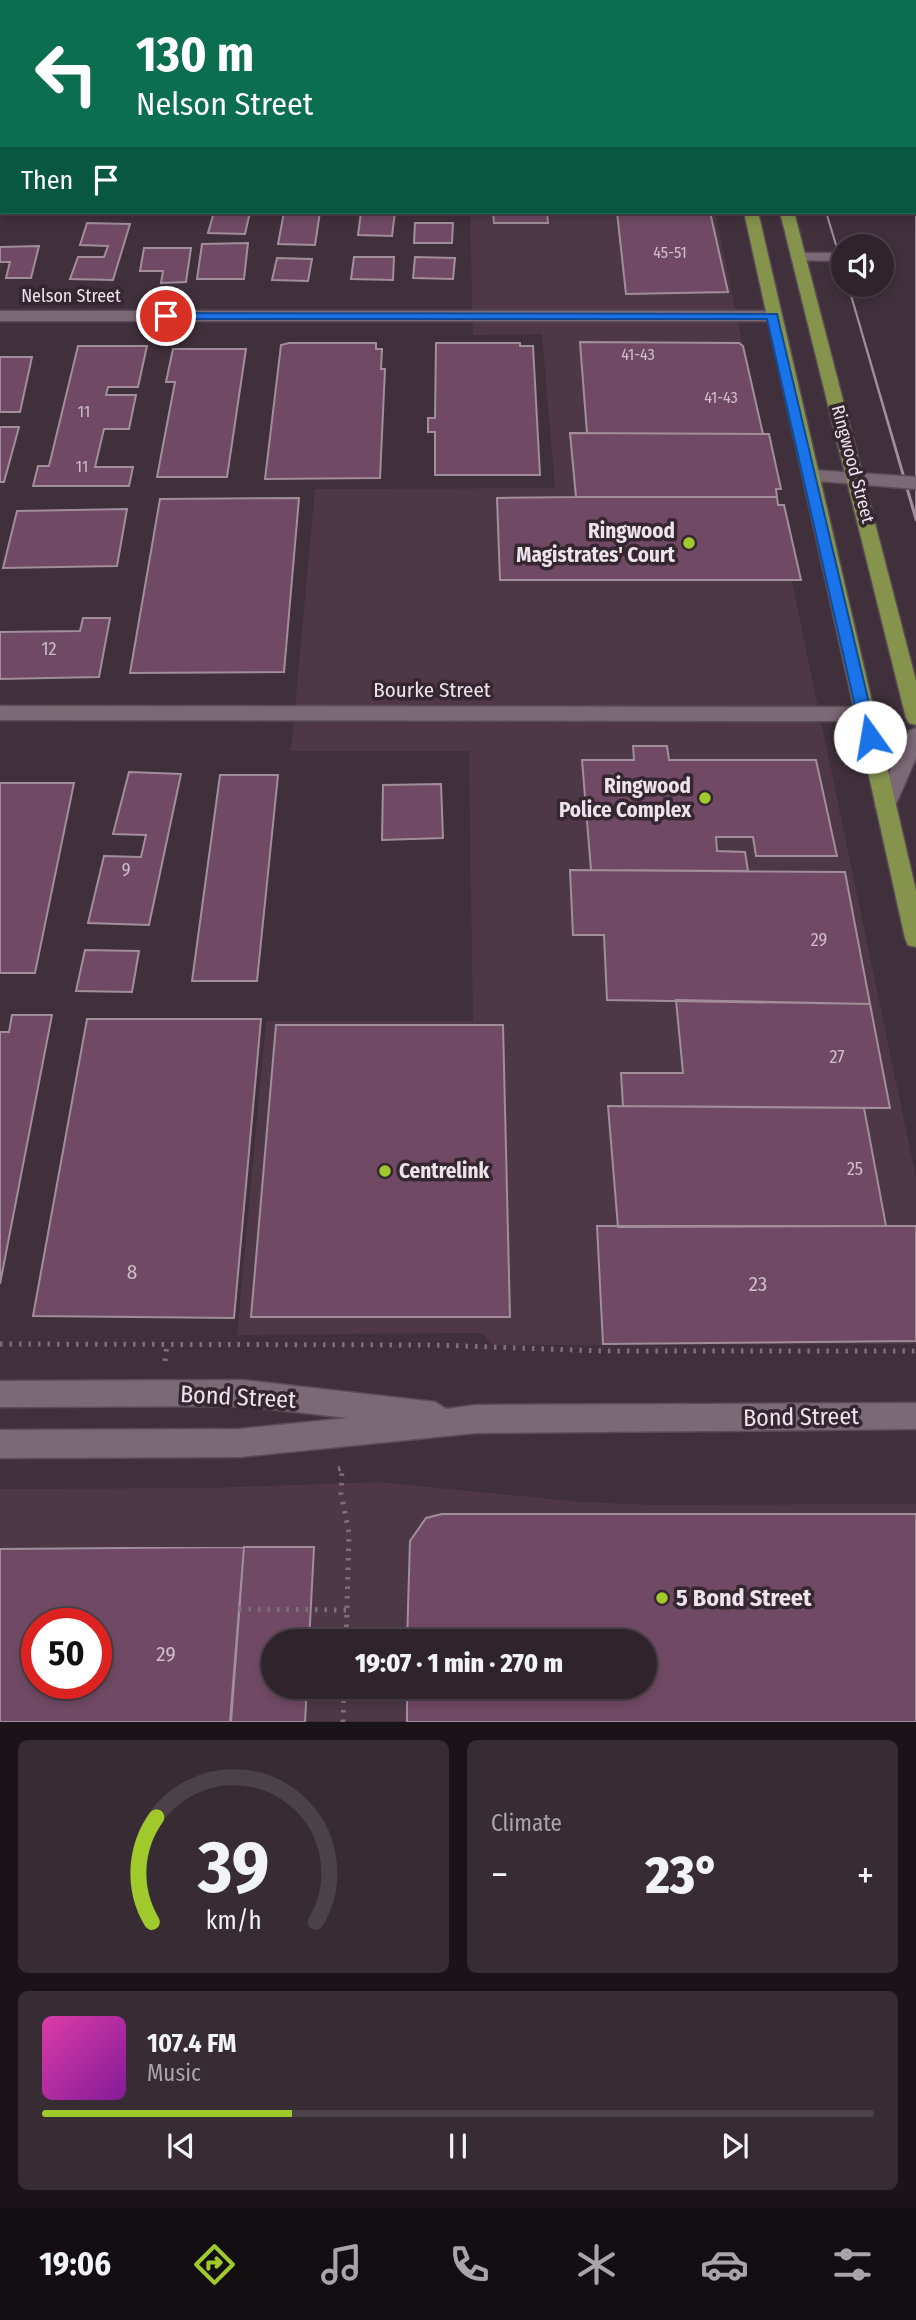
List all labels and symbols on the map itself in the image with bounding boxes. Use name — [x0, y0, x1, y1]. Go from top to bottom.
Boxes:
house number: 45-51 — [653, 243, 687, 262]
street label: Nelson Street — [21, 285, 121, 307]
pin — [136, 286, 196, 346]
house number: 41-43 — [621, 345, 655, 364]
house number: 41-43 — [704, 388, 738, 407]
house number: 11 — [78, 402, 90, 421]
street label: Ringwood Street — [827, 403, 879, 525]
house number: 11 — [76, 457, 88, 476]
place label: Ringwood Magistrates' Court — [516, 518, 676, 568]
marker: Ringwood Magistrates' Court — [681, 535, 697, 551]
house number: 12 — [42, 638, 57, 660]
street label: Bourke Street — [373, 677, 491, 703]
position arrow — [833, 700, 907, 774]
place label: Ringwood Police Complex — [559, 773, 692, 823]
marker: Ringwood Police Complex — [697, 790, 713, 806]
house number: 9 — [122, 859, 130, 881]
house number: 29 — [811, 929, 827, 951]
house number: 27 — [829, 1046, 845, 1068]
place label: Centrelink — [399, 1158, 490, 1184]
house number: 25 — [847, 1158, 863, 1180]
marker: Centrelink — [377, 1163, 393, 1179]
house number: 8 — [127, 1259, 137, 1285]
house number: 23 — [749, 1271, 767, 1297]
street label: Bond Street — [179, 1380, 297, 1414]
street label: Bond Street — [743, 1402, 859, 1432]
place label: 5 Bond Street — [676, 1584, 812, 1612]
marker: 5 Bond Street — [654, 1590, 670, 1606]
speed limit sign: 50 — [21, 1608, 112, 1699]
house number: 29 — [156, 1641, 176, 1667]

